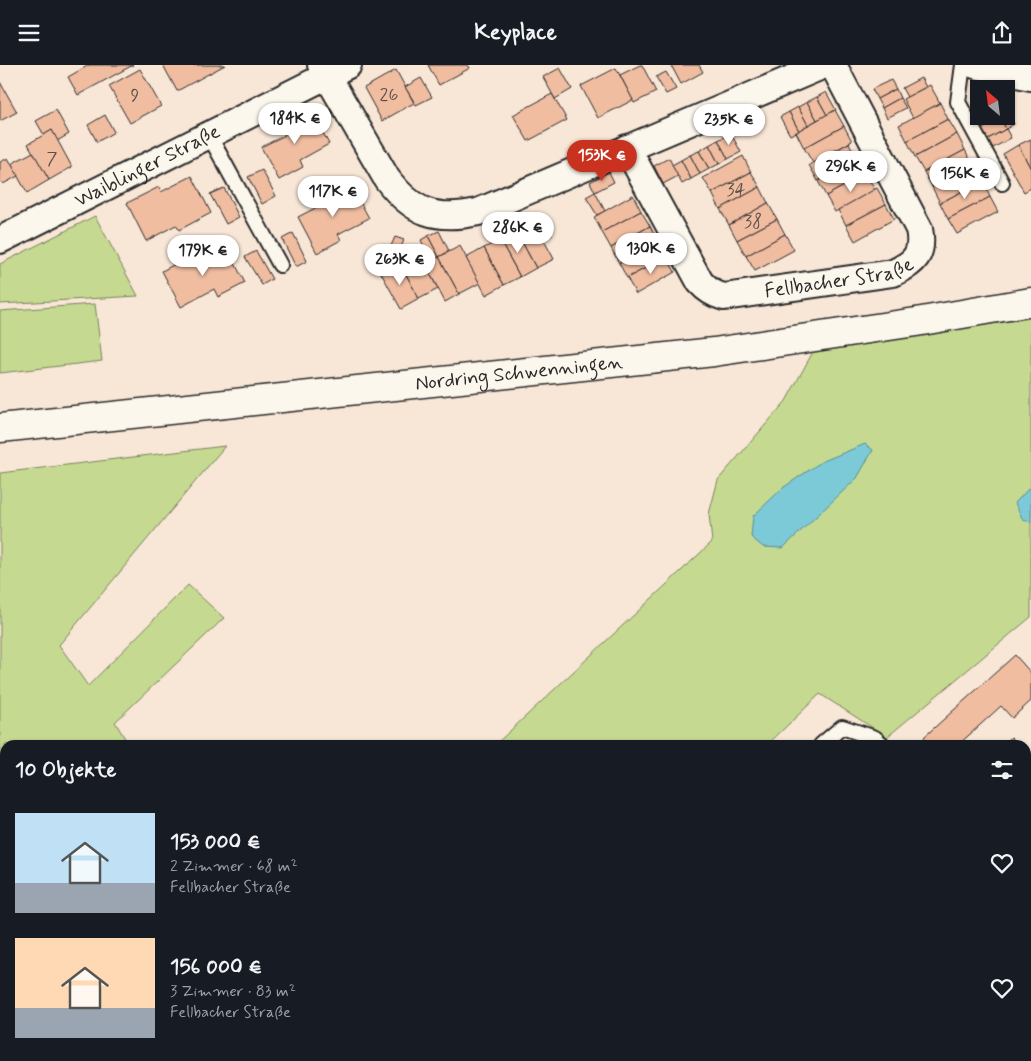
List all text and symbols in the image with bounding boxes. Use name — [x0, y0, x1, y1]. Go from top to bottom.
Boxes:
icon: menu — [15, 19, 43, 47]
text: Keyplace — [474, 19, 557, 47]
icon: share — [988, 19, 1016, 47]
north arrow — [970, 80, 1015, 125]
map controls — [970, 80, 1015, 125]
house number: 26 — [380, 83, 398, 107]
house number: 9 — [131, 84, 140, 108]
pin: 184K € — [254, 103, 336, 145]
pin: 235K € — [688, 103, 770, 146]
text: 184K € — [269, 108, 321, 129]
text: 235K € — [704, 109, 754, 130]
street label: Waiblinger Straße — [70, 118, 225, 214]
pin: 153K € — [561, 139, 643, 182]
text: 153K € — [578, 145, 626, 166]
house number: 7 — [47, 147, 58, 171]
pin: 296K € — [810, 151, 892, 193]
text: 296K € — [825, 156, 877, 177]
pin: 156K € — [924, 157, 1006, 200]
text: 156K € — [940, 163, 990, 184]
pin: 117K € — [292, 175, 374, 218]
house number: 34 — [726, 178, 746, 202]
text: 117K € — [308, 181, 358, 202]
house number: 38 — [744, 210, 762, 234]
pin: 286K € — [477, 211, 559, 254]
text: 286K € — [493, 217, 543, 238]
pin: 130K € — [610, 233, 692, 275]
pin: 179K € — [162, 235, 244, 277]
text: 130K € — [626, 238, 676, 259]
text: 179K € — [178, 240, 228, 261]
pin: 263K € — [359, 243, 441, 286]
text: 263K € — [375, 249, 425, 270]
street label: Fellbacher Straße — [763, 251, 920, 305]
street label: Nordring Schwenningen — [414, 348, 624, 397]
text: 10 Objekte — [15, 756, 117, 784]
icon: filters — [988, 756, 1016, 784]
text: 153 000 € — [170, 828, 261, 856]
icon: home — [55, 833, 115, 893]
icon: heart — [988, 849, 1016, 877]
text: 2 Zimmer · 68 m² — [170, 856, 298, 877]
text: Fellbacher Straße — [170, 877, 291, 898]
text: 156 000 € — [170, 953, 262, 981]
icon: home — [55, 958, 115, 1018]
icon: heart — [988, 974, 1016, 1002]
text: 3 Zimmer · 83 m² — [170, 981, 296, 1002]
text: Fellbacher Straße — [170, 1002, 291, 1023]

